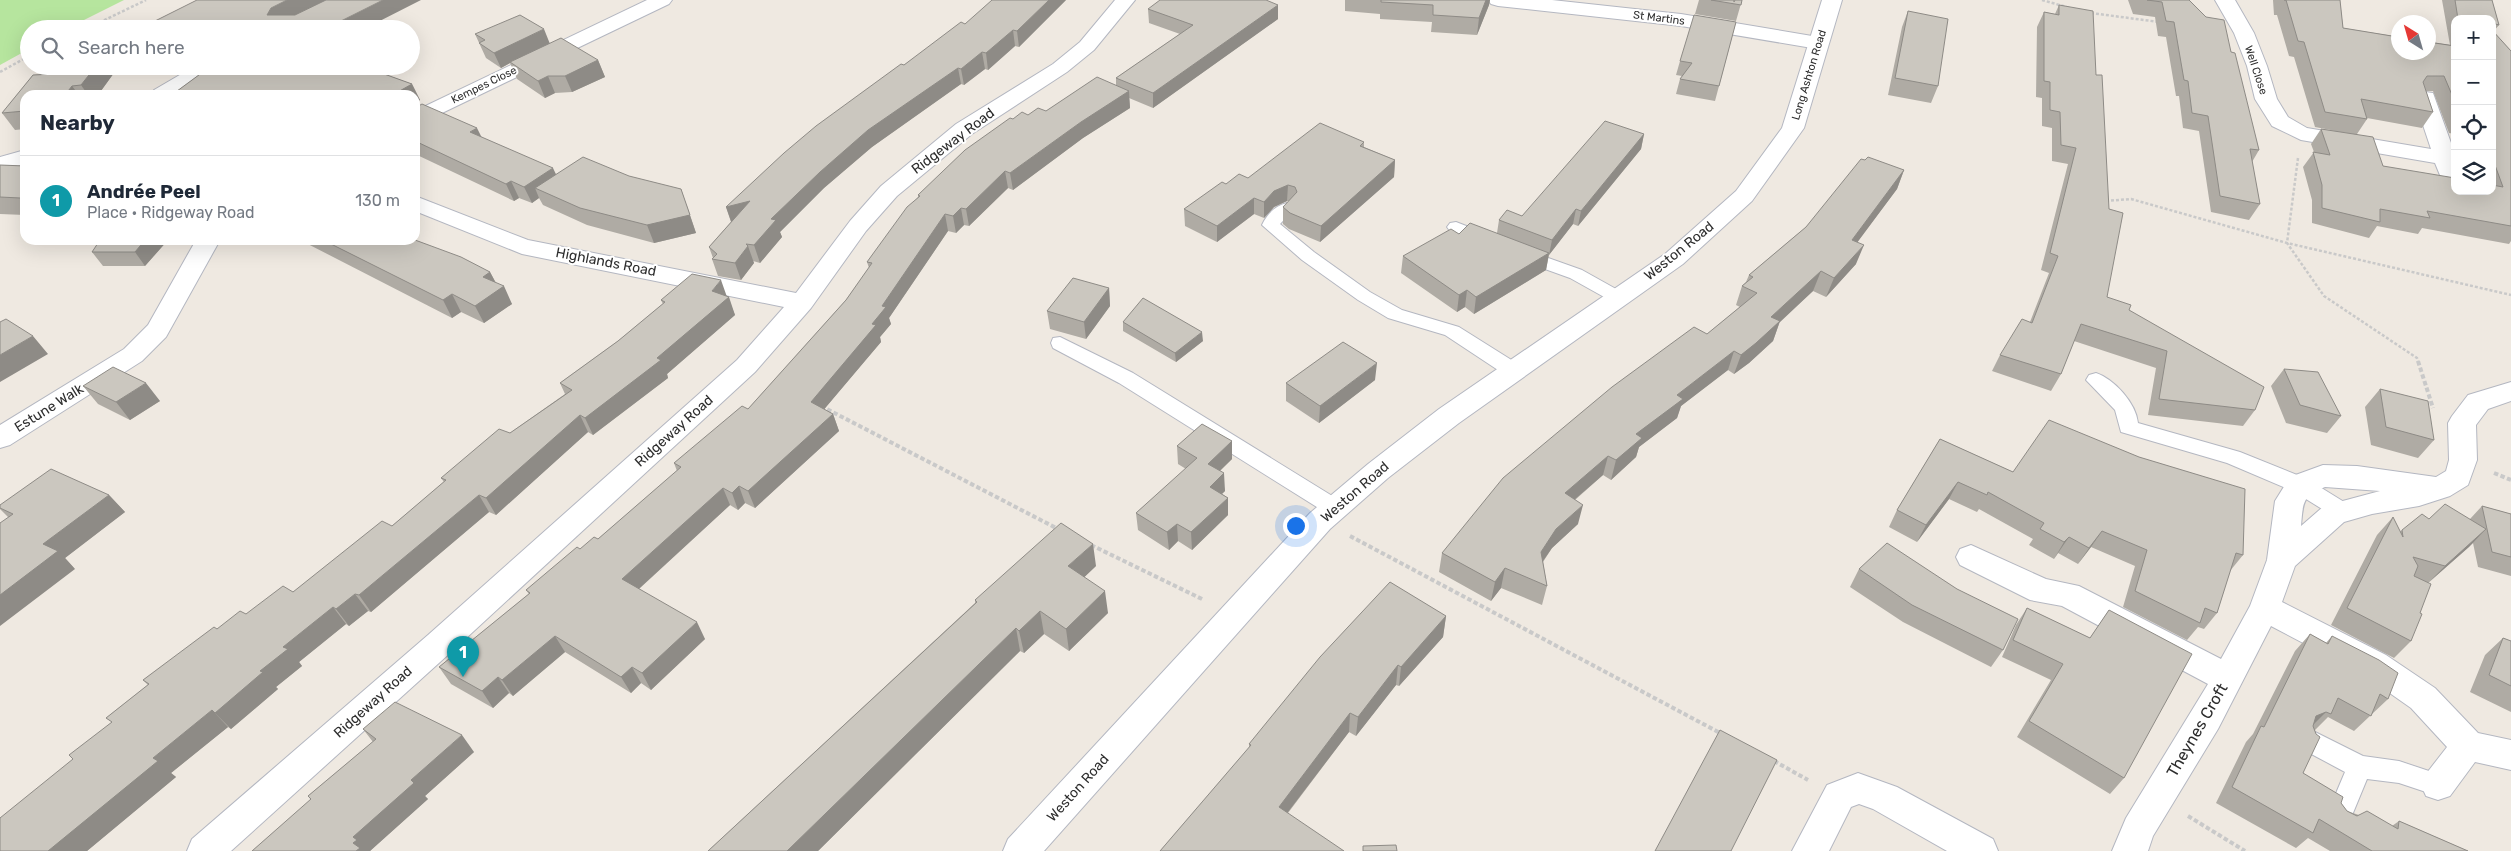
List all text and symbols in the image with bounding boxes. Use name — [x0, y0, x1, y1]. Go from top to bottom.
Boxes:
street label: St Martins — [1632, 8, 1686, 28]
north arrow — [2391, 15, 2436, 60]
map controls — [2451, 15, 2496, 195]
button: + — [2451, 15, 2496, 60]
search box — [20, 20, 420, 75]
street label: Long Ashton Road — [1789, 28, 1829, 122]
icon: search — [38, 34, 66, 62]
text: Search here — [78, 36, 185, 59]
street label: Well Close — [2242, 44, 2270, 96]
button: − — [2451, 60, 2496, 105]
street label: Kempes Close — [449, 64, 519, 106]
street label: Ridgeway Road — [908, 104, 998, 178]
button: locate — [2451, 105, 2496, 150]
text: Nearby — [40, 110, 115, 135]
button: layers — [2451, 150, 2496, 195]
text: Andrée Peel — [87, 180, 201, 203]
text: 1 — [52, 191, 60, 210]
text: 130 m — [355, 191, 400, 210]
text: Place · Ridgeway Road — [87, 203, 255, 222]
street label: Weston Road — [1641, 218, 1717, 284]
street label: Highlands Road — [554, 244, 658, 280]
street label: Estune Walk — [11, 380, 87, 436]
street label: Ridgeway Road — [631, 391, 717, 471]
street label: Weston Road — [1318, 458, 1392, 526]
your location — [1283, 513, 1309, 539]
pin: 1 — [447, 636, 479, 677]
street label: Ridgeway Road — [330, 662, 416, 742]
street label: Theynes Croft — [2163, 680, 2231, 780]
street label: Weston Road — [1043, 751, 1113, 825]

